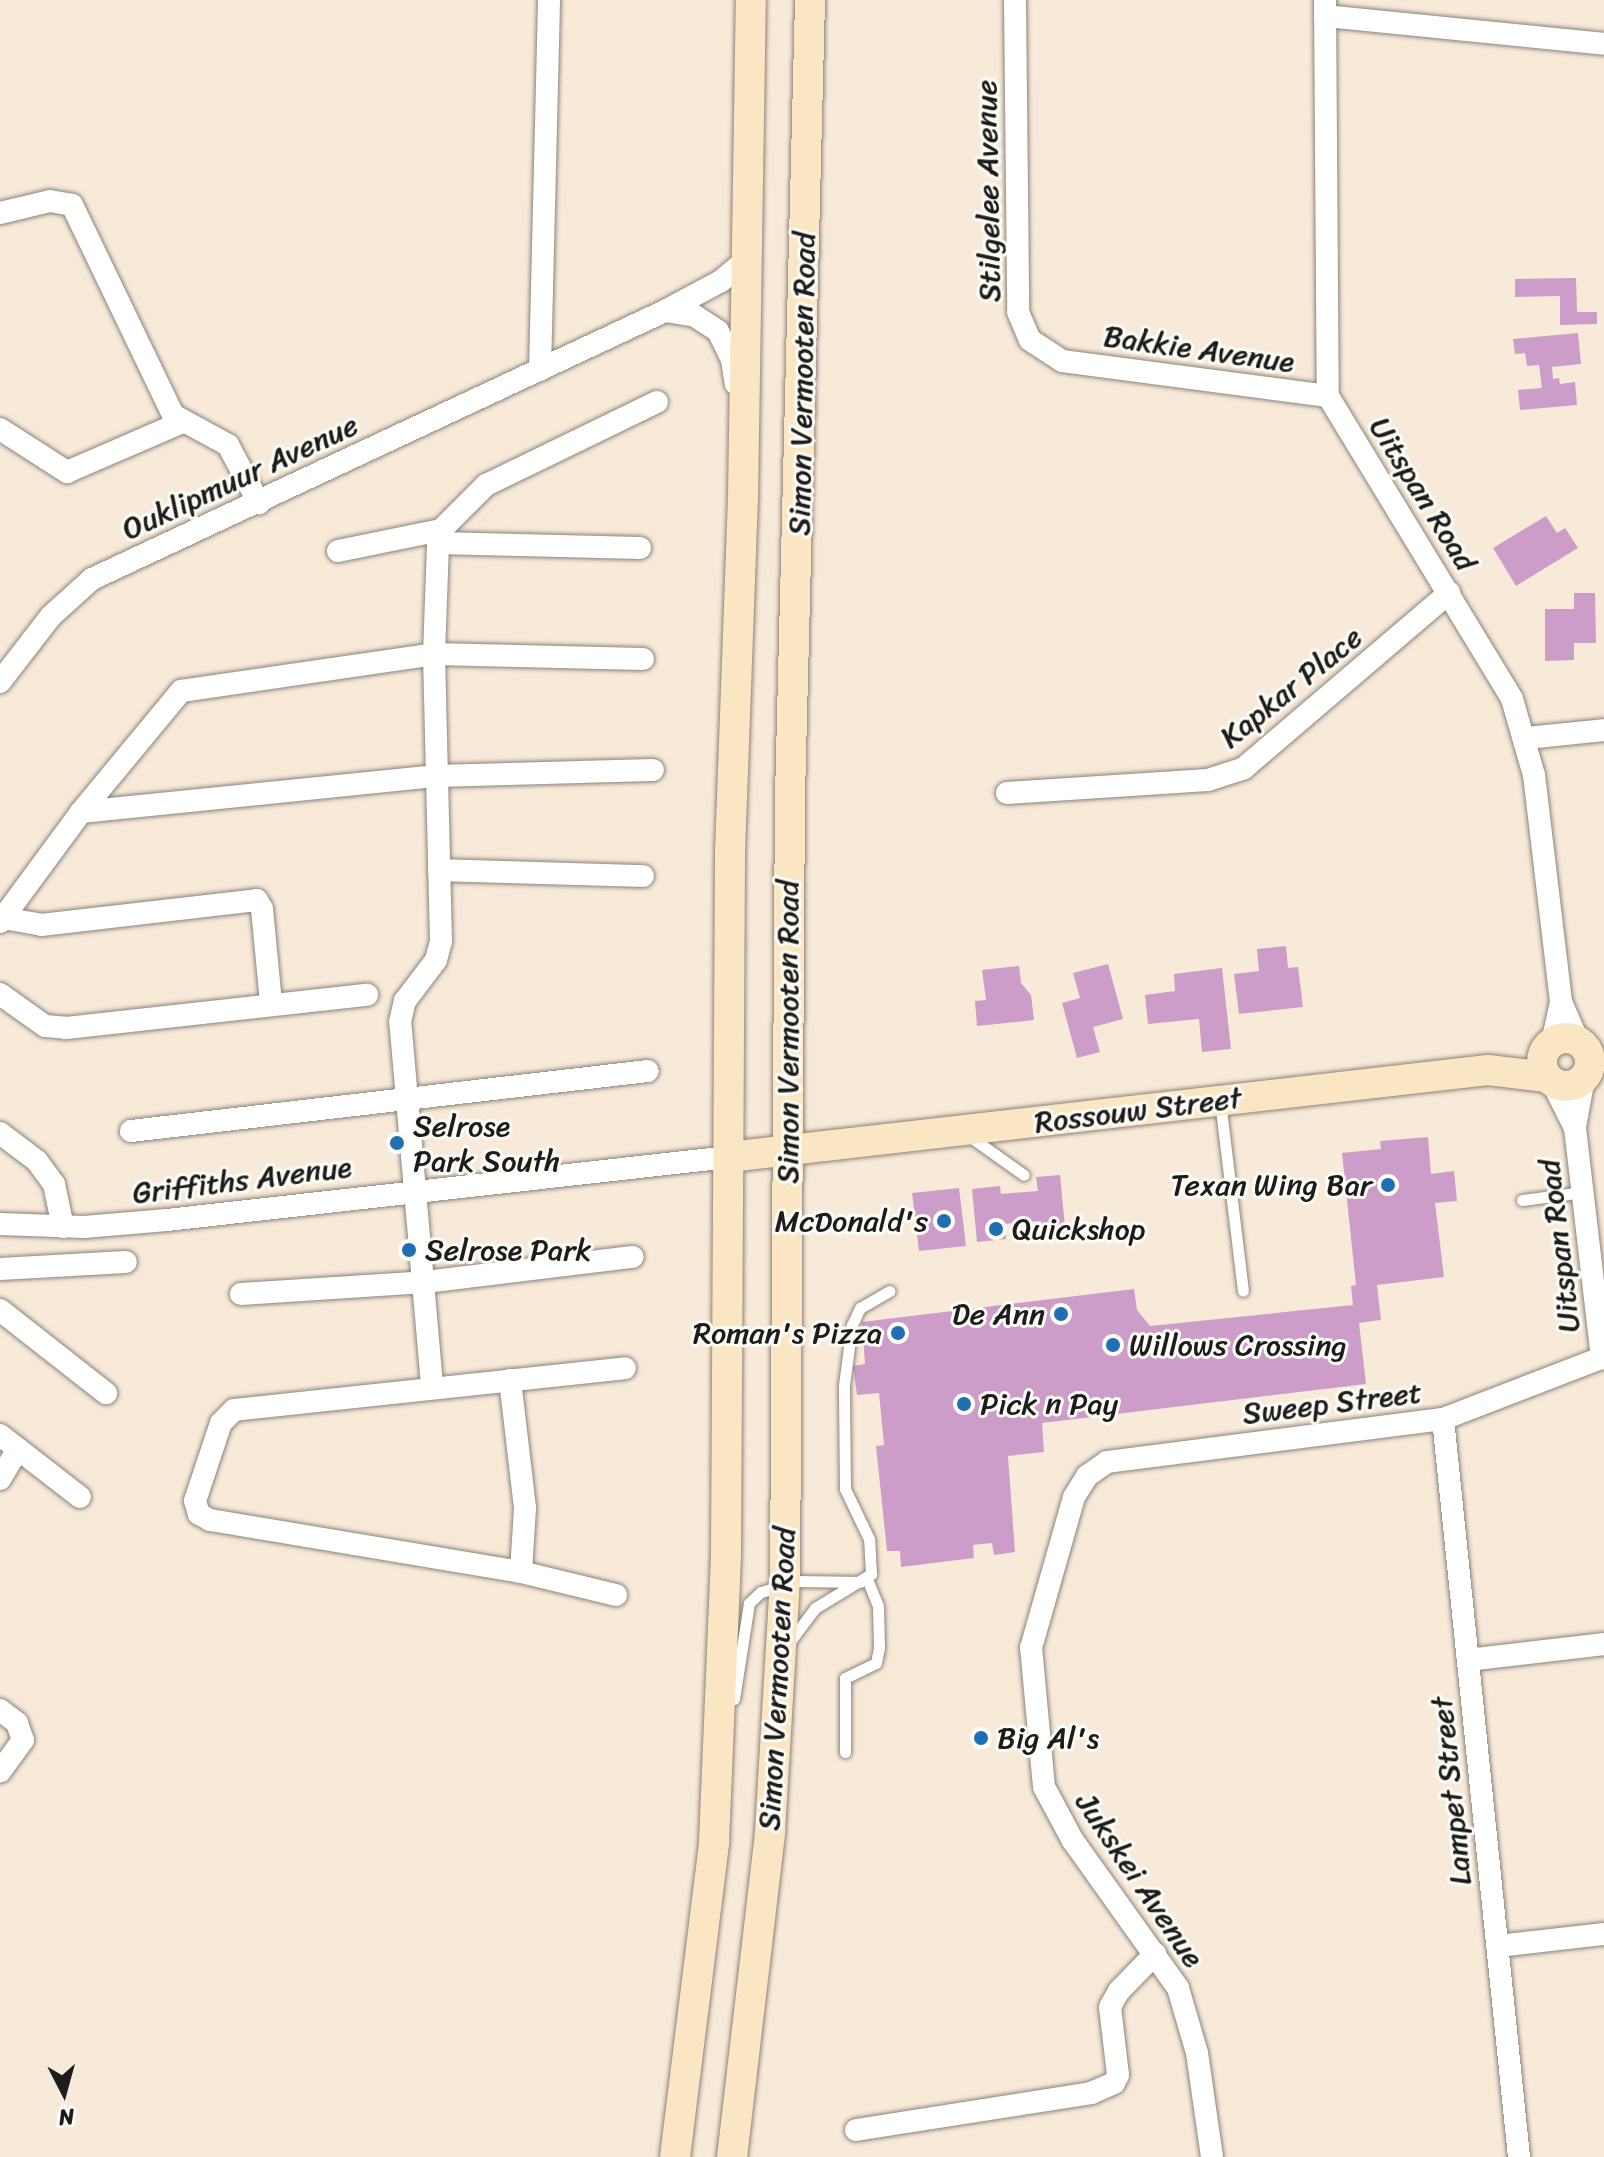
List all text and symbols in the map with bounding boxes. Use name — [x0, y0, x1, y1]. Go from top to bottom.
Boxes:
street label: Stilgelee Avenue — [968, 80, 1008, 302]
street label: Simon Vermooten Road — [781, 233, 823, 535]
street label: Bakkie Avenue — [1101, 318, 1297, 380]
street label: Ouklipmuur Avenue — [117, 407, 363, 547]
street label: Uitspan Road — [1362, 411, 1484, 577]
street label: Kapkar Place — [1213, 619, 1369, 755]
street label: Simon Vermooten Road — [770, 881, 806, 1183]
street label: Rossouw Street — [1033, 1079, 1243, 1141]
place label: Selrose Park South — [413, 1108, 561, 1178]
marker: Selrose Park South — [388, 1134, 406, 1152]
street label: Griffiths Avenue — [130, 1149, 354, 1211]
street label: Uitspan Road — [1531, 1157, 1587, 1335]
place label: Texan Wing Bar — [1171, 1167, 1372, 1203]
marker: Texan Wing Bar — [1379, 1176, 1397, 1194]
place label: McDonald's — [775, 1203, 928, 1239]
place label: Quickshop — [1012, 1211, 1145, 1247]
marker: McDonald's — [935, 1212, 953, 1230]
marker: Quickshop — [987, 1220, 1005, 1238]
place label: Selrose Park — [425, 1232, 591, 1268]
marker: Selrose Park — [400, 1241, 418, 1259]
place label: De Ann — [952, 1296, 1045, 1332]
marker: De Ann — [1052, 1305, 1070, 1323]
place label: Roman's Pizza — [693, 1315, 882, 1351]
marker: Roman's Pizza — [889, 1324, 907, 1342]
place label: Willows Crossing — [1129, 1327, 1347, 1363]
marker: Willows Crossing — [1104, 1336, 1122, 1354]
street label: Sweep Street — [1240, 1374, 1424, 1432]
place label: Pick n Pay — [980, 1386, 1118, 1422]
marker: Pick n Pay — [955, 1395, 973, 1413]
street label: Simon Vermooten Road — [751, 1528, 803, 1830]
street label: Lampet Street — [1423, 1694, 1479, 1888]
place label: Big Al's — [997, 1720, 1100, 1756]
marker: Big Al's — [972, 1729, 990, 1747]
street label: Jukskei Avenue — [1068, 1786, 1212, 1974]
north arrow — [24, 2053, 104, 2133]
text: N — [57, 2097, 76, 2138]

